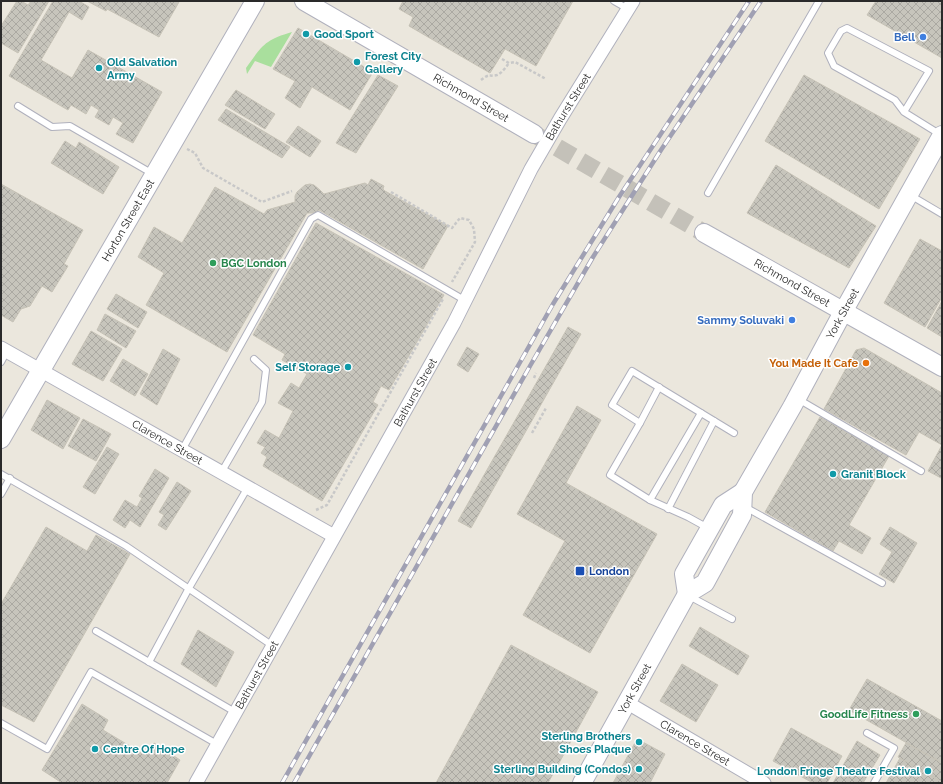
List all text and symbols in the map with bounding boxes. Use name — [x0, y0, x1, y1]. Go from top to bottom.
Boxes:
place label: Good Sport — [314, 28, 375, 41]
marker: Good Sport — [301, 29, 311, 39]
place label: Bell — [894, 31, 916, 44]
marker: Bell — [918, 32, 928, 42]
place label: Forest City Gallery — [365, 50, 421, 76]
place label: Old Salvation Army — [107, 56, 178, 82]
marker: Forest City Gallery — [352, 57, 362, 67]
marker: Old Salvation Army — [94, 63, 104, 73]
street label: Richmond Street — [431, 71, 512, 125]
street label: Bathurst Street — [543, 71, 593, 143]
street label: Horton Street East — [99, 176, 157, 264]
street label: Richmond Street — [752, 256, 833, 309]
place label: BGC London — [221, 257, 287, 270]
marker: BGC London — [208, 258, 218, 268]
street label: York Street — [823, 286, 862, 341]
place label: Sammy Soluvaki — [697, 314, 784, 327]
marker: Sammy Soluvaki — [787, 315, 797, 325]
street label: Bathurst Street — [391, 356, 440, 429]
place label: You Made It Cafe — [769, 357, 858, 370]
marker: You Made It Cafe — [861, 358, 871, 368]
place label: Self Storage — [275, 361, 340, 374]
marker: Self Storage — [343, 362, 353, 372]
street label: Clarence Street — [130, 417, 205, 467]
place label: Granit Block — [841, 468, 907, 481]
marker: Granit Block — [828, 469, 838, 479]
marker: London — [574, 565, 586, 577]
place label: London — [589, 565, 629, 578]
street label: Bathurst Street — [232, 638, 281, 711]
street label: York Street — [615, 661, 654, 716]
place label: GoodLife Fitness — [820, 708, 909, 721]
marker: GoodLife Fitness — [911, 709, 921, 719]
street label: Clarence Street — [658, 717, 733, 768]
place label: Sterling Brothers Shoes Plaque — [541, 730, 632, 756]
marker: Sterling Brothers Shoes Plaque — [634, 737, 644, 747]
place label: Centre Of Hope — [103, 743, 185, 756]
marker: Centre Of Hope — [90, 744, 100, 754]
place label: Sterling Building (Condos) — [494, 763, 632, 776]
marker: Sterling Building (Condos) — [634, 764, 644, 774]
place label: London Fringe Theatre Festival — [757, 765, 921, 778]
marker: London Fringe Theatre Festival — [923, 766, 933, 776]

